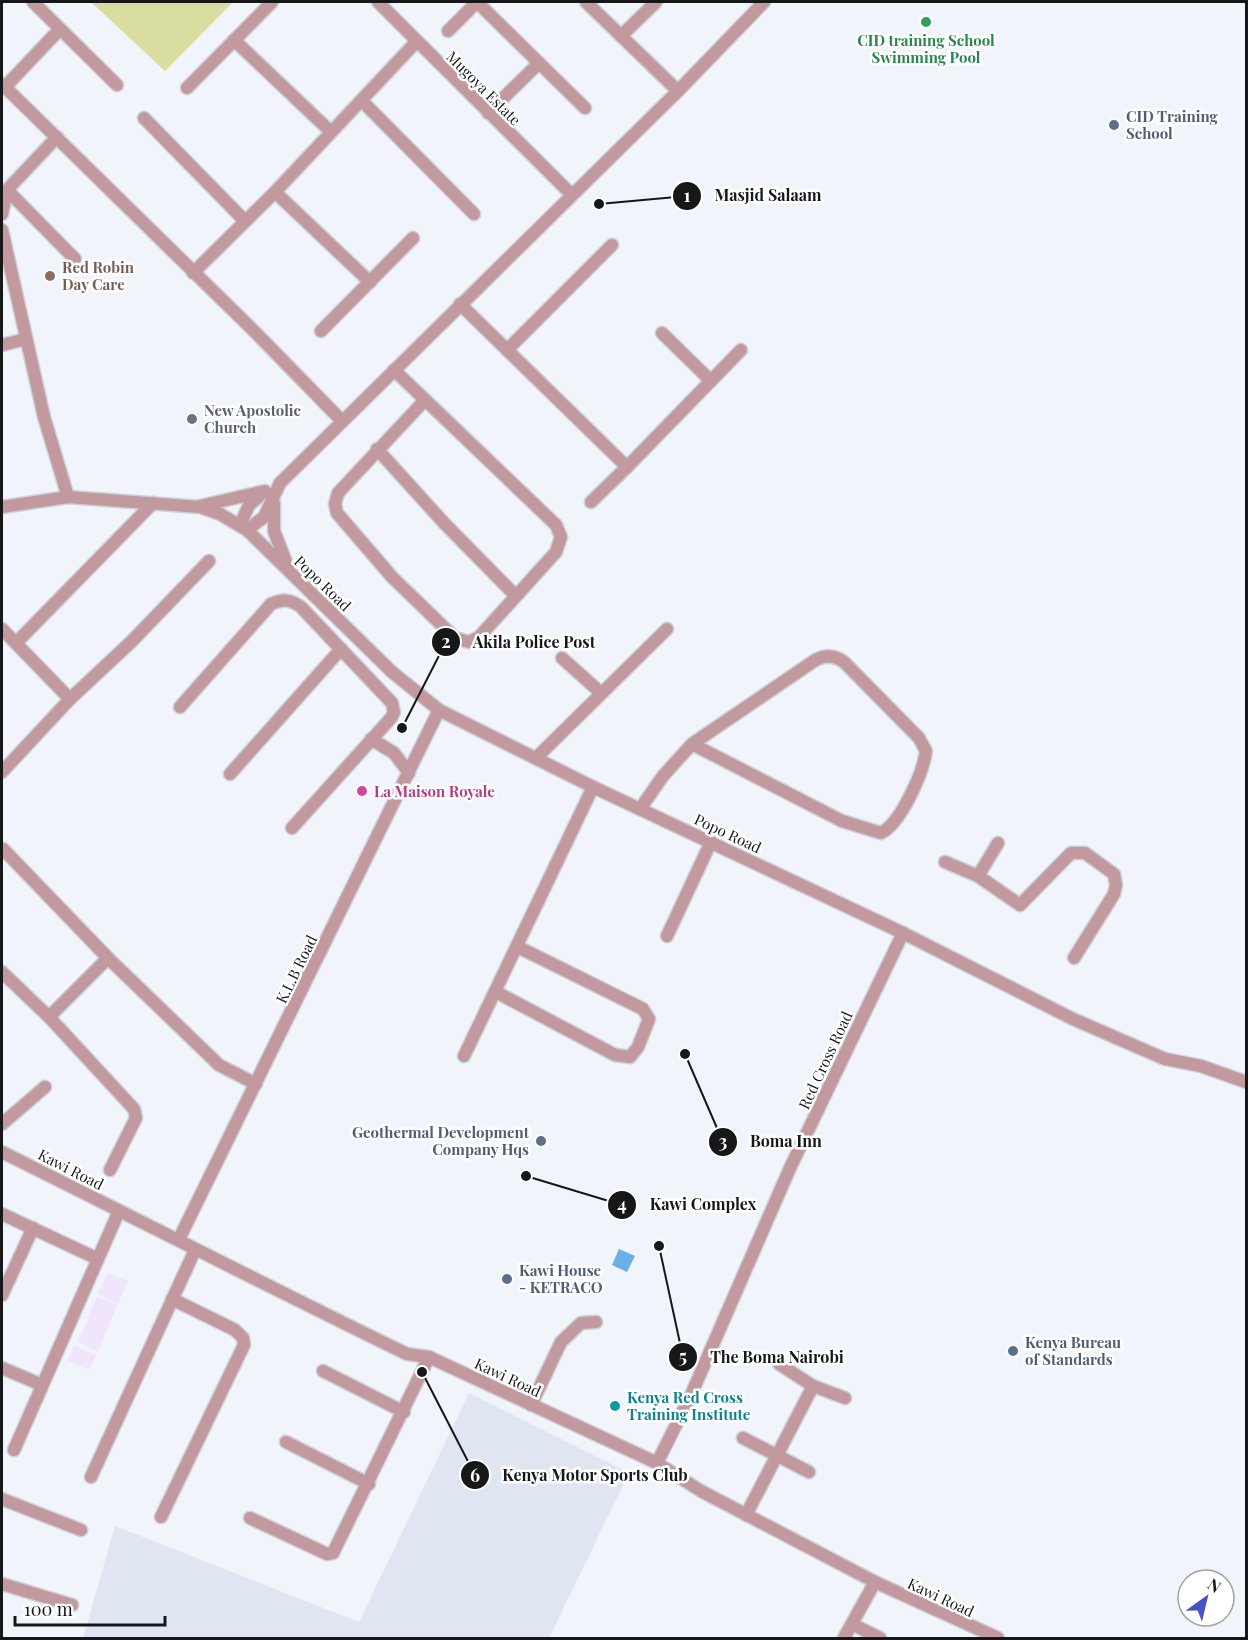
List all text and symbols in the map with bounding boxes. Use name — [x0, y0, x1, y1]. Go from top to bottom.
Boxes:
marker: CID training School Swimming Pool — [919, 15, 933, 29]
place label: CID training School Swimming Pool — [857, 30, 995, 67]
street label: Mugoya Estate — [442, 46, 526, 130]
place label: CID Training School — [1126, 106, 1219, 143]
marker: CID Training School — [1107, 118, 1121, 132]
callout: Masjid Salaam — [672, 179, 833, 213]
text: 1 — [684, 183, 691, 207]
text: Masjid Salaam — [714, 184, 822, 205]
place label: Red Robin Day Care — [62, 257, 135, 294]
marker: Red Robin Day Care — [43, 269, 57, 283]
place label: New Apostolic Church — [204, 400, 302, 437]
marker: New Apostolic Church — [185, 412, 199, 426]
street label: Popo Road — [290, 551, 356, 615]
callout: Akila Police Post — [431, 625, 607, 659]
text: 2 — [441, 629, 451, 653]
text: Akila Police Post — [472, 631, 596, 652]
place label: La Maison Royale — [374, 781, 495, 801]
marker: La Maison Royale — [355, 784, 369, 798]
street label: Popo Road — [691, 809, 765, 857]
street label: K.L.B Road — [271, 931, 321, 1006]
street label: Red Cross Road — [794, 1008, 857, 1112]
place label: Geothermal Development Company Hqs — [352, 1122, 530, 1159]
callout: Boma Inn — [708, 1125, 834, 1159]
text: 3 — [719, 1129, 728, 1153]
text: Boma Inn — [750, 1130, 822, 1151]
marker: Geothermal Development Company Hqs — [534, 1134, 548, 1148]
street label: Kawi Road — [35, 1144, 107, 1194]
callout: Kawi Complex — [607, 1188, 768, 1222]
text: 4 — [617, 1192, 627, 1216]
text: Kawi Complex — [650, 1193, 757, 1214]
place label: Kawi House - KETRACO — [519, 1260, 603, 1297]
marker: Kawi House - KETRACO — [500, 1272, 514, 1286]
place label: Kenya Bureau of Standards — [1025, 1332, 1121, 1369]
callout: The Boma Nairobi — [668, 1340, 856, 1374]
text: 5 — [679, 1344, 687, 1368]
marker: Kenya Bureau of Standards — [1006, 1344, 1020, 1358]
text: The Boma Nairobi — [710, 1346, 844, 1367]
street label: Kawi Road — [472, 1353, 545, 1401]
place label: Kenya Red Cross Training Institute — [627, 1387, 751, 1424]
marker: Kenya Red Cross Training Institute — [608, 1399, 622, 1413]
callout: Kenya Motor Sports Club — [460, 1458, 700, 1492]
text: 6 — [470, 1463, 480, 1487]
text: Kenya Motor Sports Club — [502, 1464, 688, 1485]
north arrow — [1176, 1568, 1236, 1628]
street label: Kawi Road — [905, 1573, 978, 1621]
text: N — [1204, 1573, 1226, 1597]
scale bar — [15, 1589, 165, 1627]
text: 100 m — [24, 1597, 73, 1621]

